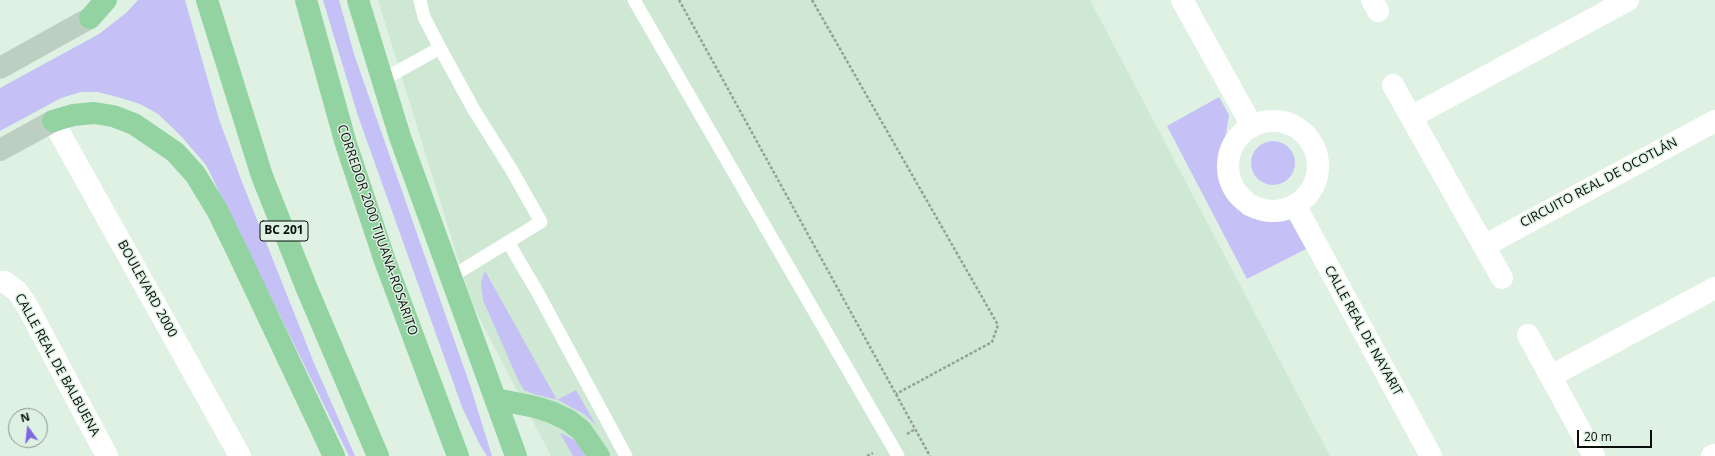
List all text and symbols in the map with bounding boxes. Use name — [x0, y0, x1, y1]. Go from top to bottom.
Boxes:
street label: CORREDOR 2000 TIJUANA-ROSARITO — [333, 122, 421, 338]
street label: CIRCUITO REAL DE OCOTLÁN — [1518, 135, 1680, 231]
road number: BC 201 — [260, 221, 308, 241]
street label: BOULEVARD 2000 — [114, 238, 180, 340]
street label: CALLE REAL DE NAYARIT — [1321, 263, 1405, 399]
street label: CALLE REAL DE BALBUENA — [11, 291, 103, 439]
north arrow — [8, 408, 48, 448]
scale bar — [1579, 422, 1654, 448]
text: 20 m — [1584, 428, 1612, 445]

